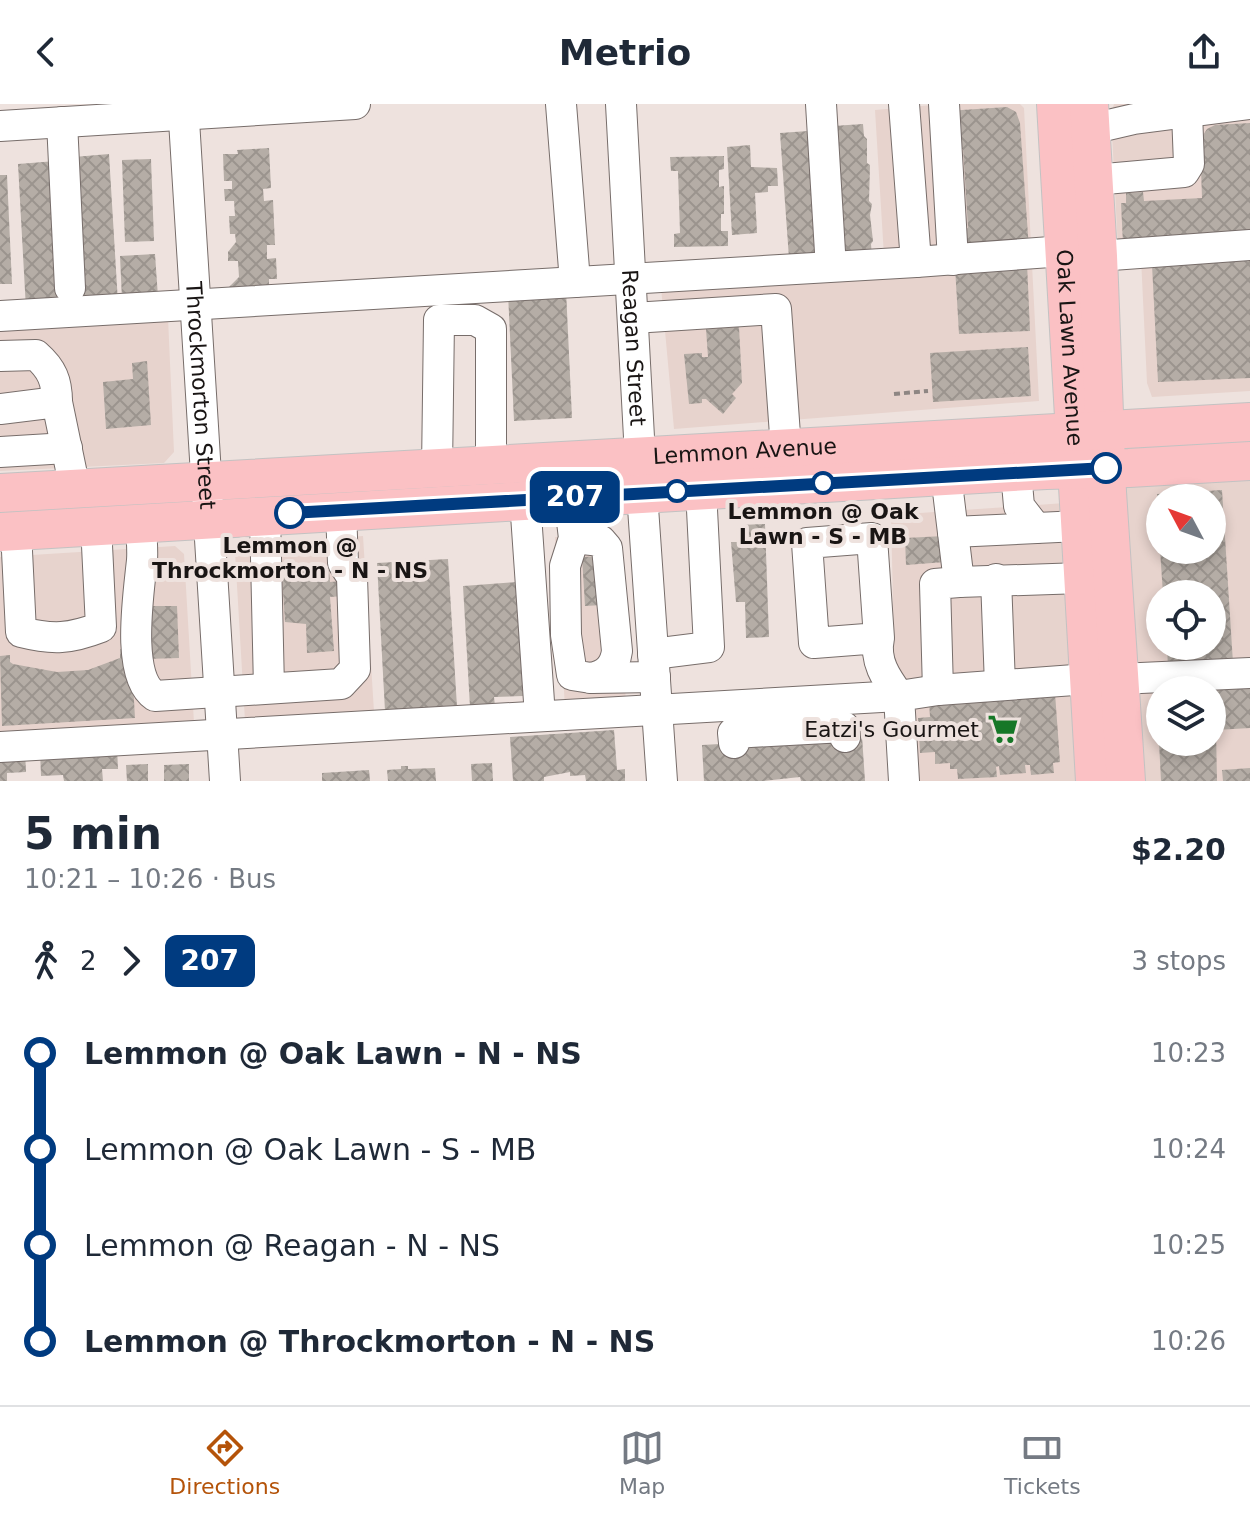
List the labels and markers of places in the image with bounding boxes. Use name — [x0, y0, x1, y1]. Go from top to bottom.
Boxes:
unlabelled marker — [1091, 453, 1121, 483]
marker: Lemmon @ Oak Lawn - S - MB — [812, 472, 834, 494]
unlabelled marker — [666, 480, 688, 502]
marker: Lemmon @ Throckmorton - N - NS — [275, 498, 305, 528]
place label: Lemmon @ Oak Lawn - S - MB — [727, 499, 920, 549]
place label: Lemmon @ Throckmorton - N - NS — [152, 533, 428, 583]
supermarket icon: Eatzi's Gourmet — [986, 712, 1020, 746]
place label: Eatzi's Gourmet — [804, 717, 979, 742]

